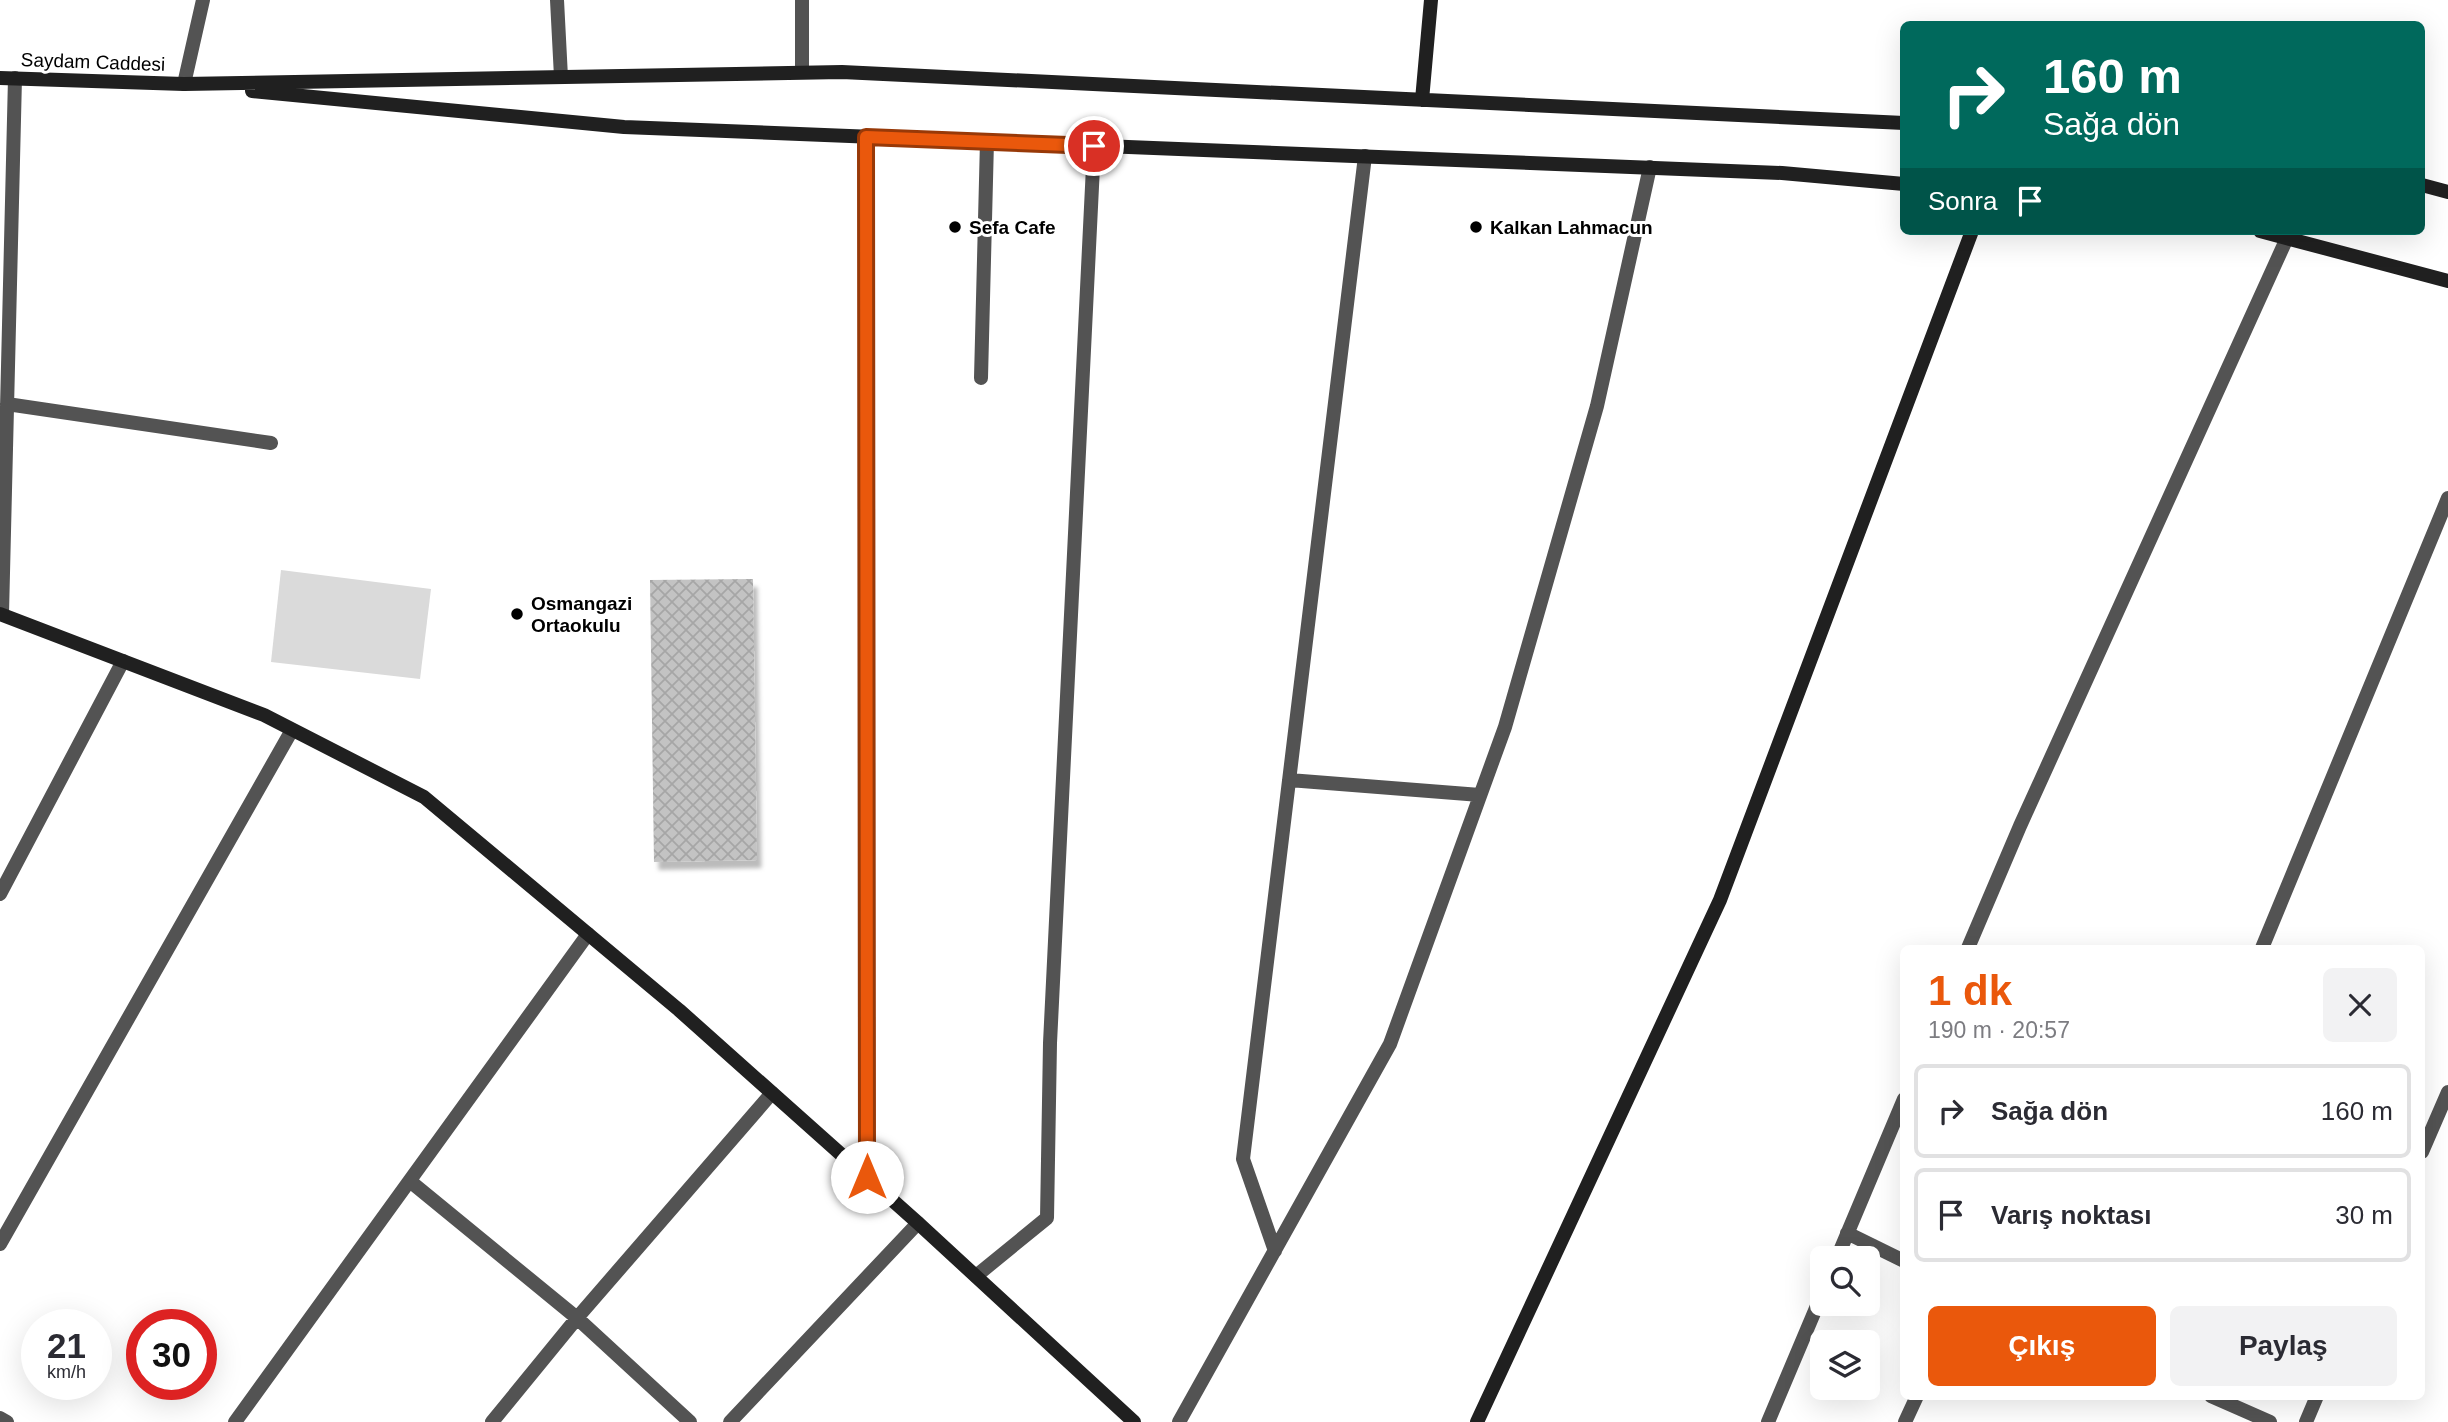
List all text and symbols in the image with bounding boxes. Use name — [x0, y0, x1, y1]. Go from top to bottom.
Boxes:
street label: Saydam Caddesi — [20, 49, 166, 75]
icon: right — [1928, 49, 2019, 140]
text: 160 m — [2043, 49, 2182, 103]
text: Sağa dön — [2043, 106, 2180, 142]
pin — [1064, 116, 1124, 176]
icon: arrive — [1075, 127, 1113, 165]
icon: arrive — [2011, 182, 2049, 220]
text: Sonra — [1928, 186, 1997, 216]
place label: Sefa Cafe — [969, 217, 1056, 238]
place label: Kalkan Lahmacun — [1490, 217, 1653, 238]
marker: Sefa Cafe — [947, 219, 963, 235]
marker: Kalkan Lahmacun — [1468, 219, 1484, 235]
place label: Osmangazi Ortaokulu — [531, 593, 632, 636]
marker: Osmangazi Ortaokulu — [509, 606, 525, 622]
text: 1 dk — [1928, 967, 2012, 1014]
button: close — [2323, 968, 2397, 1042]
text: 190 m · 20:57 — [1928, 1017, 2070, 1043]
icon: right — [1932, 1092, 1970, 1130]
text: Sağa dön — [1991, 1096, 2108, 1126]
text: 160 m — [2321, 1096, 2393, 1126]
position arrow — [830, 1140, 904, 1214]
icon: arrive — [1932, 1196, 1970, 1234]
text: Varış noktası — [1991, 1200, 2151, 1230]
text: 30 m — [2335, 1200, 2393, 1230]
map controls — [1810, 1246, 1880, 1400]
button: search — [1810, 1246, 1880, 1316]
button: Çıkış — [1928, 1306, 2156, 1386]
button: Paylaş — [2170, 1306, 2397, 1386]
speed limit sign: 30 — [126, 1309, 217, 1400]
text: 21 — [47, 1326, 86, 1365]
button: layers — [1810, 1330, 1880, 1400]
text: km/h — [47, 1362, 86, 1382]

